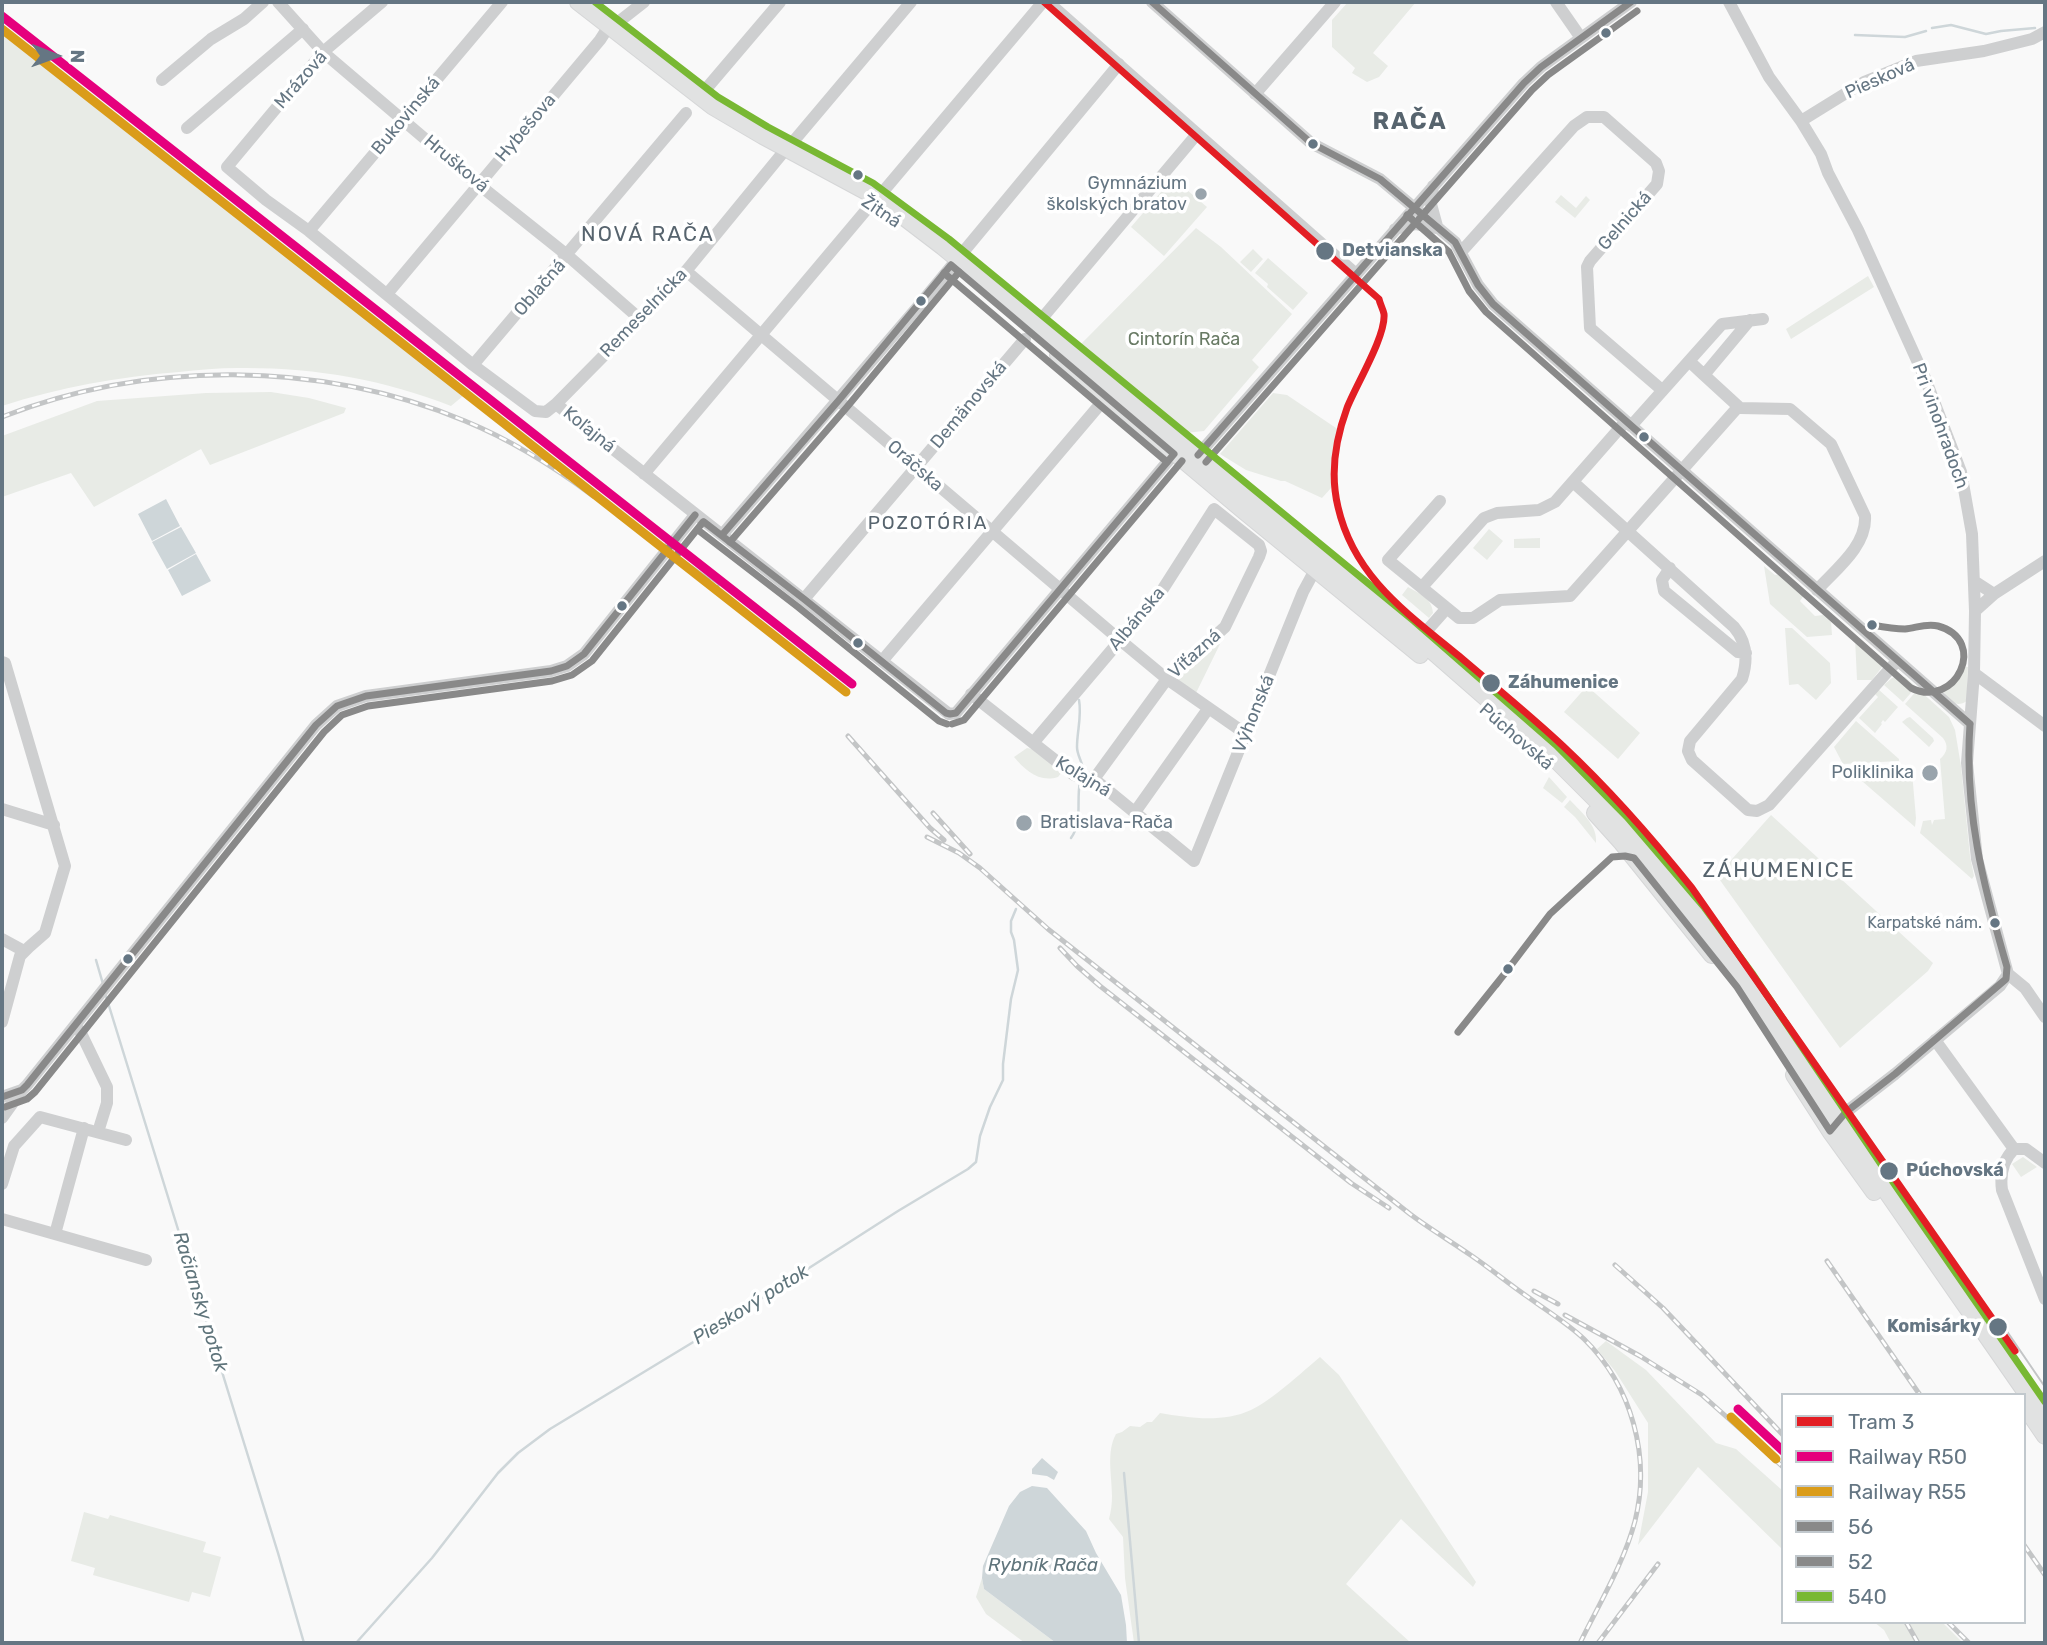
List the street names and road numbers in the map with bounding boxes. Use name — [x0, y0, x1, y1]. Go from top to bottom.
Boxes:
street label: Mrázová — [270, 47, 332, 113]
street label: Piesková — [1842, 54, 1918, 104]
street label: Bukovinská — [367, 73, 445, 159]
street label: Hybešova — [491, 90, 561, 166]
street label: Hrušková — [419, 131, 493, 197]
street label: Gelnická — [1594, 187, 1656, 255]
street label: Žitná — [857, 191, 905, 233]
street label: Oblačná — [510, 255, 570, 321]
street label: Remeselnícka — [596, 264, 692, 362]
street label: Demänovská — [926, 357, 1012, 453]
street label: Pri vinohradoch — [1907, 360, 1973, 492]
street label: Koľajná — [559, 402, 619, 458]
street label: Oráčska — [883, 436, 947, 496]
street label: Albánska — [1104, 583, 1170, 655]
street label: Víťazná — [1164, 625, 1226, 683]
street label: Výhonská — [1229, 672, 1279, 756]
street label: Púchovská — [1475, 699, 1557, 775]
street label: Koľajná — [1051, 752, 1115, 802]

